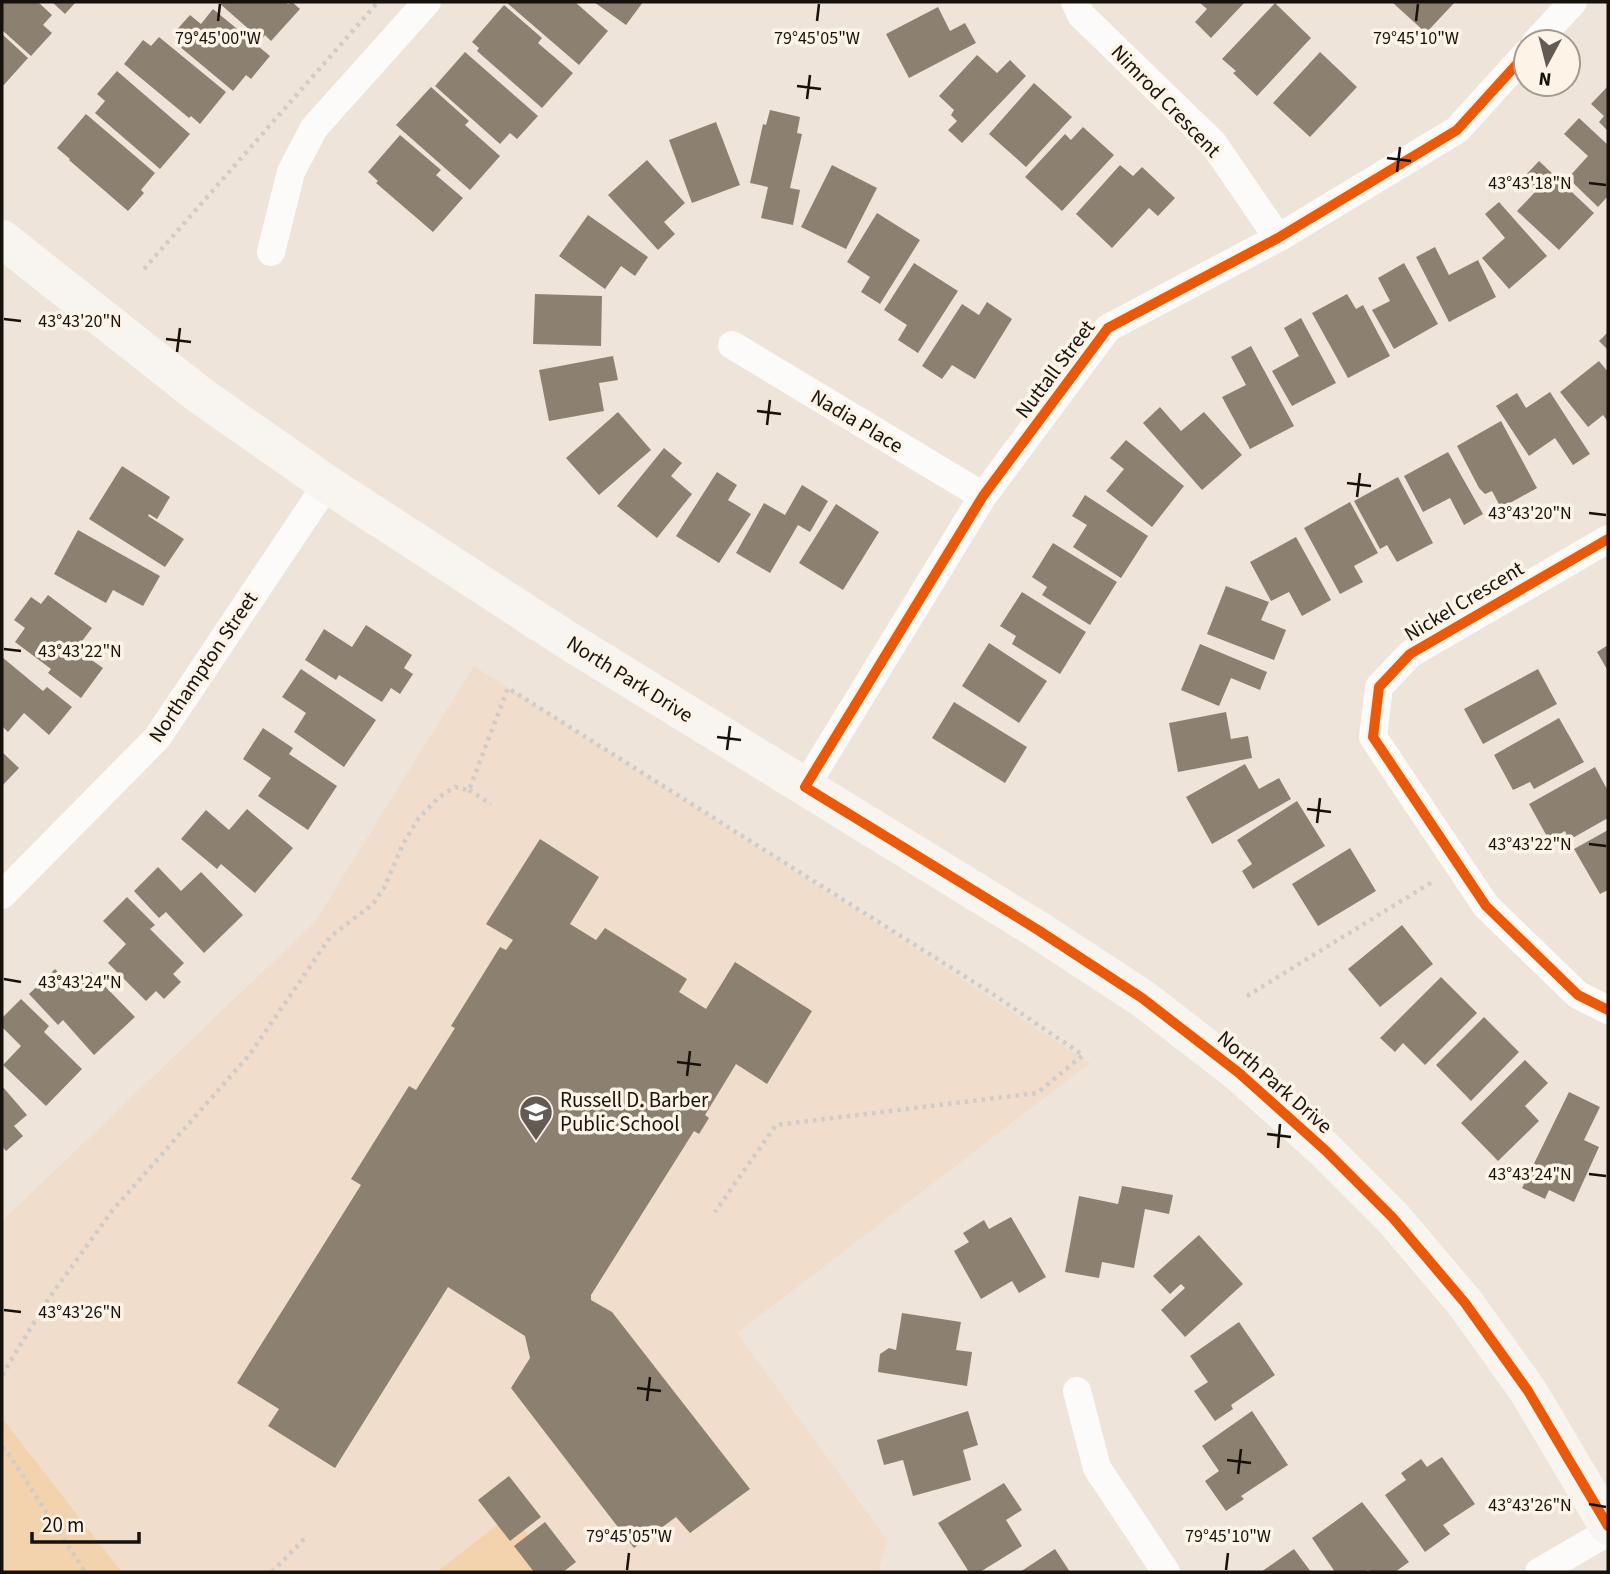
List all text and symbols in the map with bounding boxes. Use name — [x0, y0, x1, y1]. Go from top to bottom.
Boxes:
text: 79°45'00"W — [175, 26, 261, 51]
text: 79°45'05"W — [774, 26, 860, 51]
text: 79°45'10"W — [1373, 26, 1459, 51]
north arrow — [1512, 28, 1582, 98]
street label: Nimrod Crescent — [1104, 38, 1228, 164]
text: N — [1537, 64, 1553, 93]
text: 43°43'18"N — [1488, 171, 1572, 196]
text: 43°43'20"N — [38, 309, 122, 334]
street label: Nuttall Street — [1008, 313, 1102, 425]
street label: Nadia Place — [805, 382, 909, 460]
text: 43°43'20"N — [1488, 501, 1572, 526]
street label: Nickel Crescent — [1399, 553, 1529, 649]
street label: Northampton Street — [141, 585, 265, 749]
street label: North Park Drive — [561, 628, 699, 730]
text: 43°43'22"N — [38, 639, 122, 664]
text: 43°43'22"N — [1488, 832, 1572, 857]
text: 43°43'24"N — [38, 970, 122, 995]
street label: North Park Drive — [1211, 1023, 1339, 1141]
place label: Russell D. Barber Public School — [560, 1085, 709, 1139]
school or university icon: Russell D. Barber Public School — [517, 1093, 555, 1142]
text: 43°43'24"N — [1488, 1162, 1572, 1187]
text: 43°43'26"N — [38, 1300, 122, 1325]
text: 43°43'26"N — [1488, 1493, 1572, 1518]
scale bar — [32, 1500, 138, 1544]
text: 20 m — [42, 1510, 84, 1540]
text: 79°45'05"W — [586, 1524, 672, 1549]
text: 79°45'10"W — [1185, 1524, 1271, 1549]

